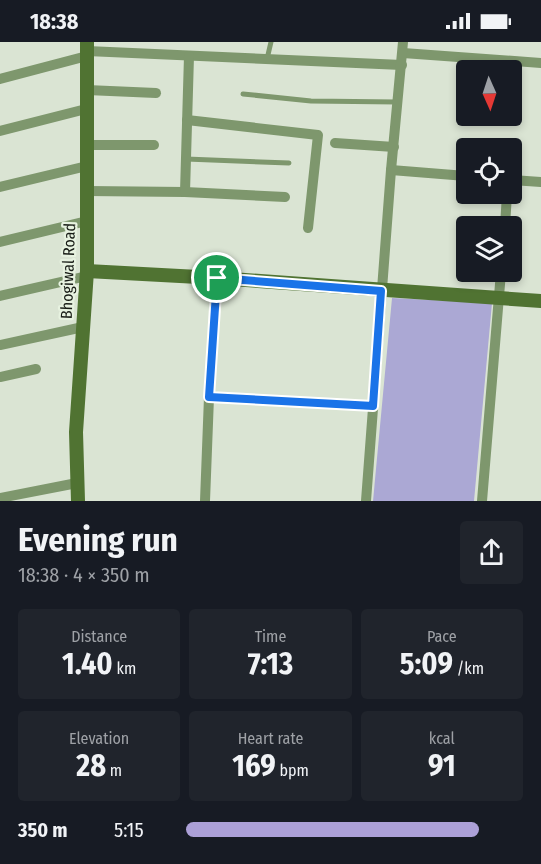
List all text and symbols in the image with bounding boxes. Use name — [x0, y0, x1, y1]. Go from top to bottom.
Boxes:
text: 18:38 — [30, 8, 78, 35]
north arrow — [456, 60, 522, 126]
map controls — [456, 60, 522, 282]
button: locate — [456, 138, 522, 204]
button: layers — [456, 216, 522, 282]
street label: Bhogiwal Road — [57, 223, 79, 319]
pin — [191, 252, 242, 303]
icon: arrive — [200, 261, 233, 294]
text: Evening run — [18, 520, 178, 560]
button: share — [460, 521, 523, 584]
text: 18:38 · 4 × 350 m — [18, 563, 150, 587]
text: Distance — [71, 627, 127, 646]
text: Time — [255, 627, 286, 646]
text: Pace — [427, 627, 457, 646]
text: 1.40 — [62, 646, 113, 682]
text: 7:13 — [248, 646, 293, 682]
text: 5:09 — [400, 646, 453, 682]
text: km — [113, 659, 136, 678]
text: /km — [453, 659, 484, 678]
text: Elevation — [69, 729, 129, 748]
text: Heart rate — [238, 729, 303, 748]
text: kcal — [429, 729, 455, 748]
text: 28 — [76, 748, 106, 784]
text: 169 — [232, 748, 276, 784]
text: 91 — [428, 748, 456, 784]
text: m — [106, 761, 122, 780]
text: bpm — [276, 761, 309, 780]
text: 350 m — [18, 818, 68, 842]
text: 5:15 — [114, 818, 144, 842]

